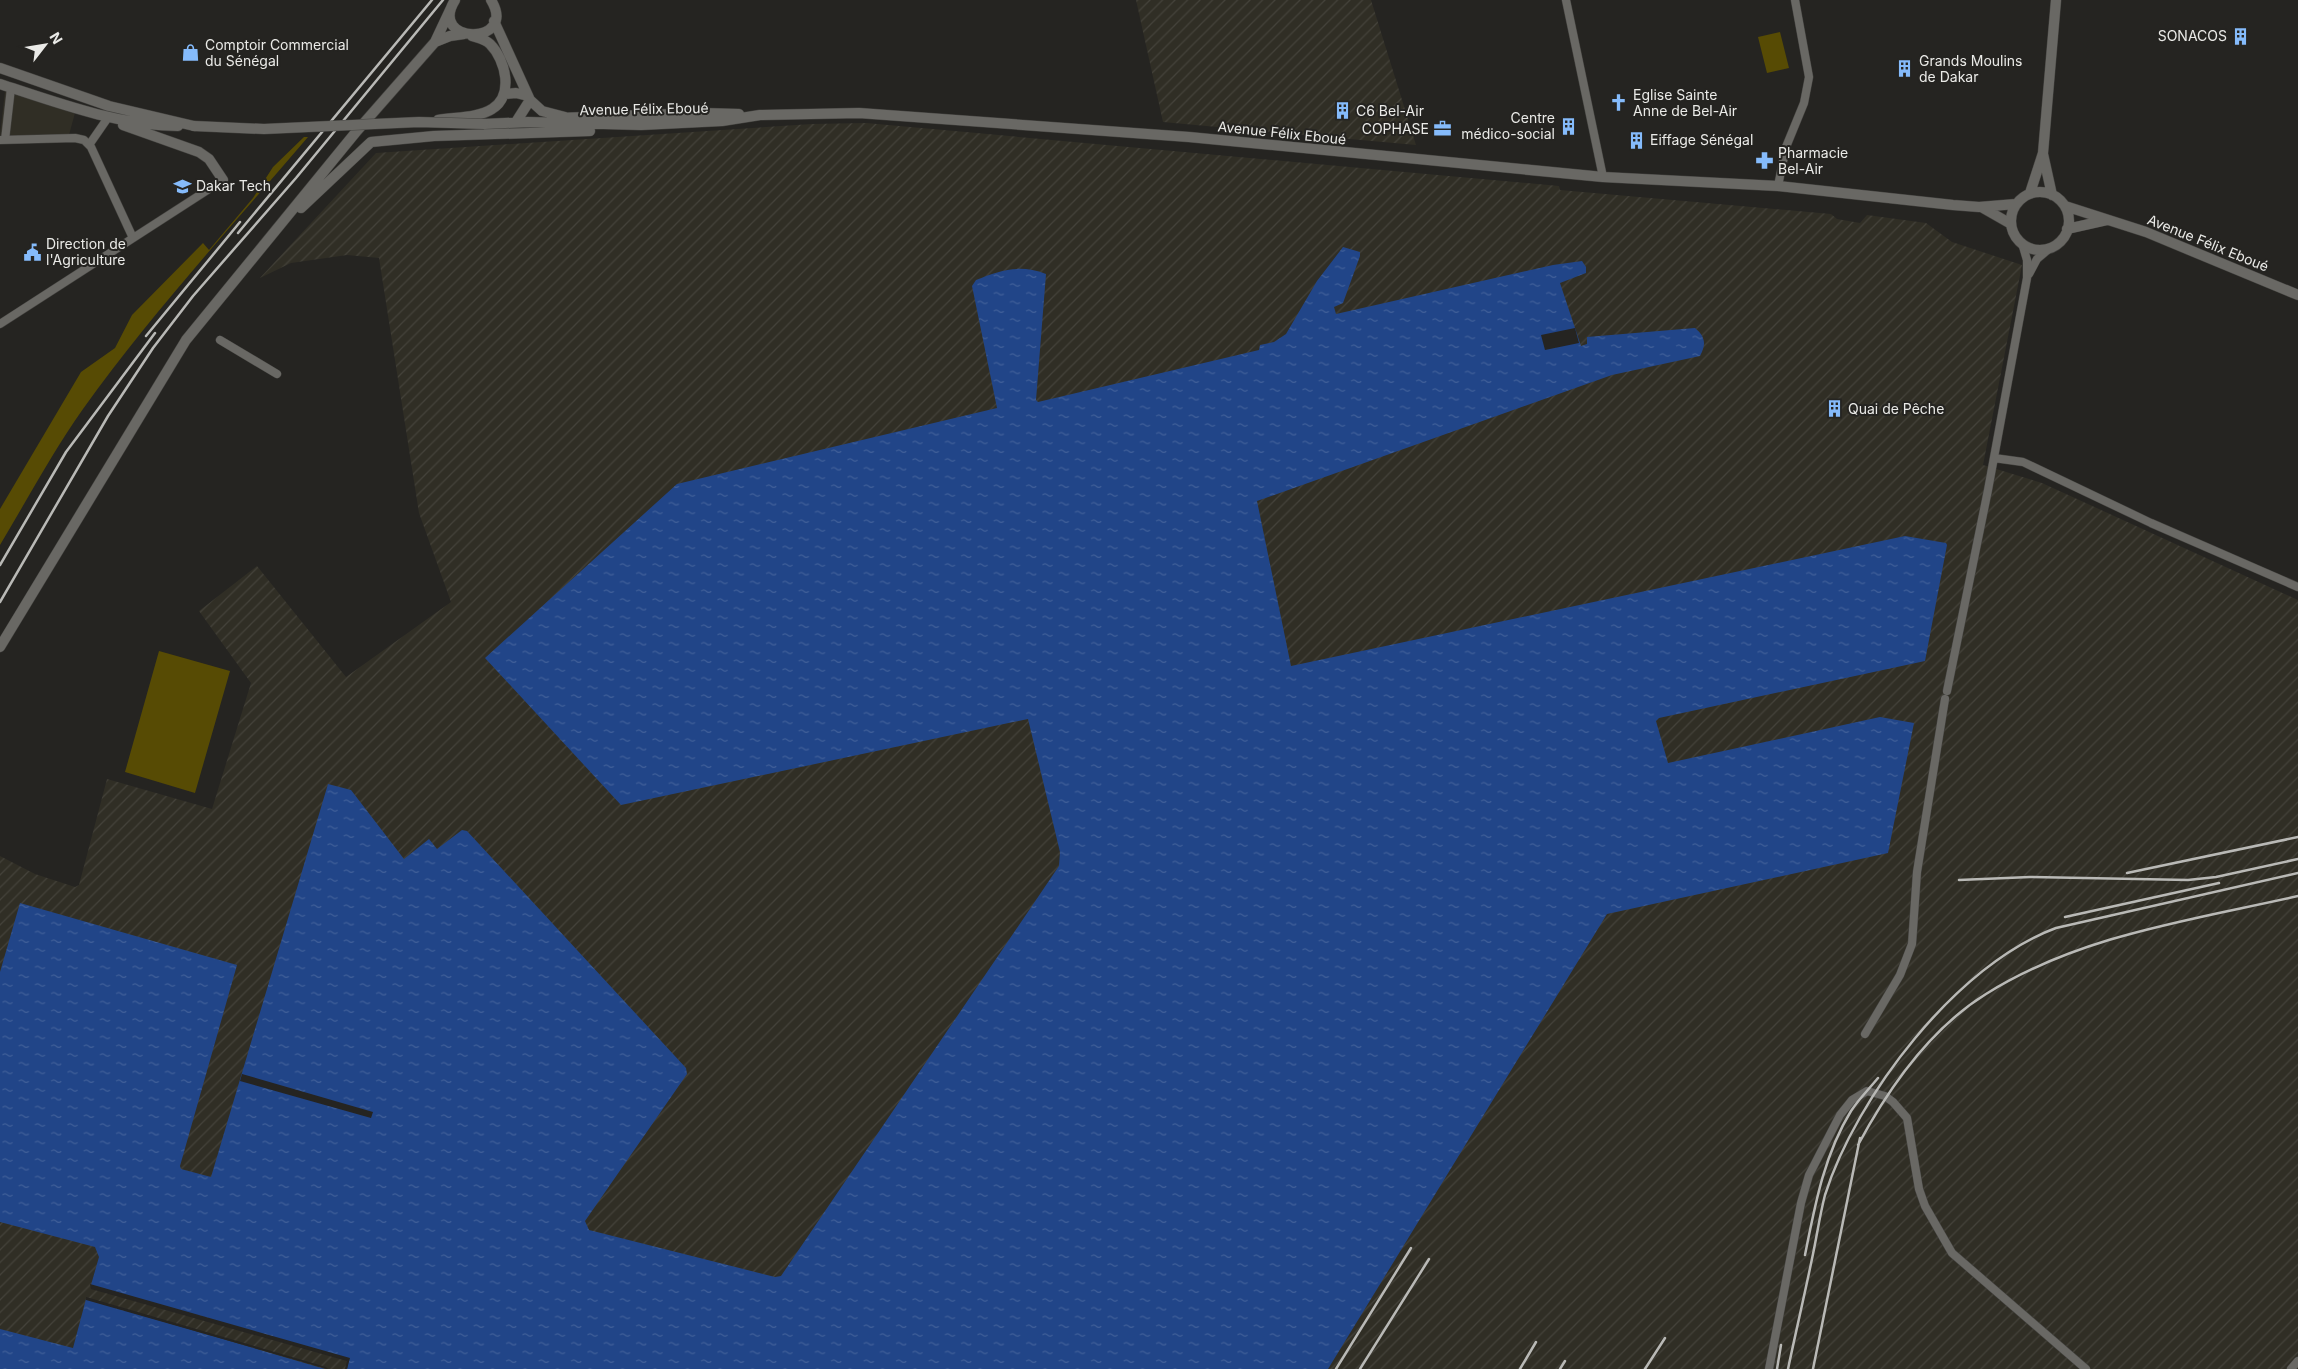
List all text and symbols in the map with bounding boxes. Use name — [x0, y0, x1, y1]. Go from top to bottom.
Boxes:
north arrow — [20, 20, 70, 70]
building icon: SONACOS — [2231, 26, 2251, 46]
place label: SONACOS — [2158, 27, 2227, 44]
text: N — [47, 29, 67, 47]
place label: Comptoir Commercial du Sénégal — [205, 36, 349, 69]
shop icon: Comptoir Commercial du Sénégal — [181, 43, 201, 63]
place label: Grands Moulins de Dakar — [1919, 52, 2023, 85]
building icon: Grands Moulins de Dakar — [1895, 59, 1915, 79]
place label: Eglise Sainte Anne de Bel-Air — [1633, 86, 1737, 119]
church icon: Eglise Sainte Anne de Bel-Air — [1609, 93, 1629, 113]
street label: Avenue Félix Eboué — [579, 99, 709, 118]
building icon: C6 Bel-Air — [1332, 101, 1352, 121]
place label: C6 Bel-Air — [1356, 102, 1424, 119]
place label: Centre médico-social — [1461, 109, 1555, 142]
building icon: Centre médico-social — [1559, 116, 1579, 136]
street label: Avenue Félix Eboué — [1217, 117, 1347, 148]
office icon: COPHASE — [1433, 119, 1453, 139]
place label: COPHASE — [1362, 120, 1429, 137]
building icon: Eiffage Sénégal — [1626, 130, 1646, 150]
place label: Eiffage Sénégal — [1650, 131, 1753, 148]
place label: Pharmacie Bel-Air — [1778, 144, 1848, 177]
pharmacy icon: Pharmacie Bel-Air — [1754, 151, 1774, 171]
school or university icon: Dakar Tech — [172, 176, 192, 196]
place label: Dakar Tech — [196, 177, 271, 194]
street label: Avenue Félix Eboué — [2145, 210, 2271, 275]
place label: Direction de l'Agriculture — [46, 235, 126, 268]
public building icon: Direction de l'Agriculture — [22, 242, 42, 262]
building icon: Quai de Pêche — [1824, 399, 1844, 419]
place label: Quai de Pêche — [1848, 400, 1944, 417]

